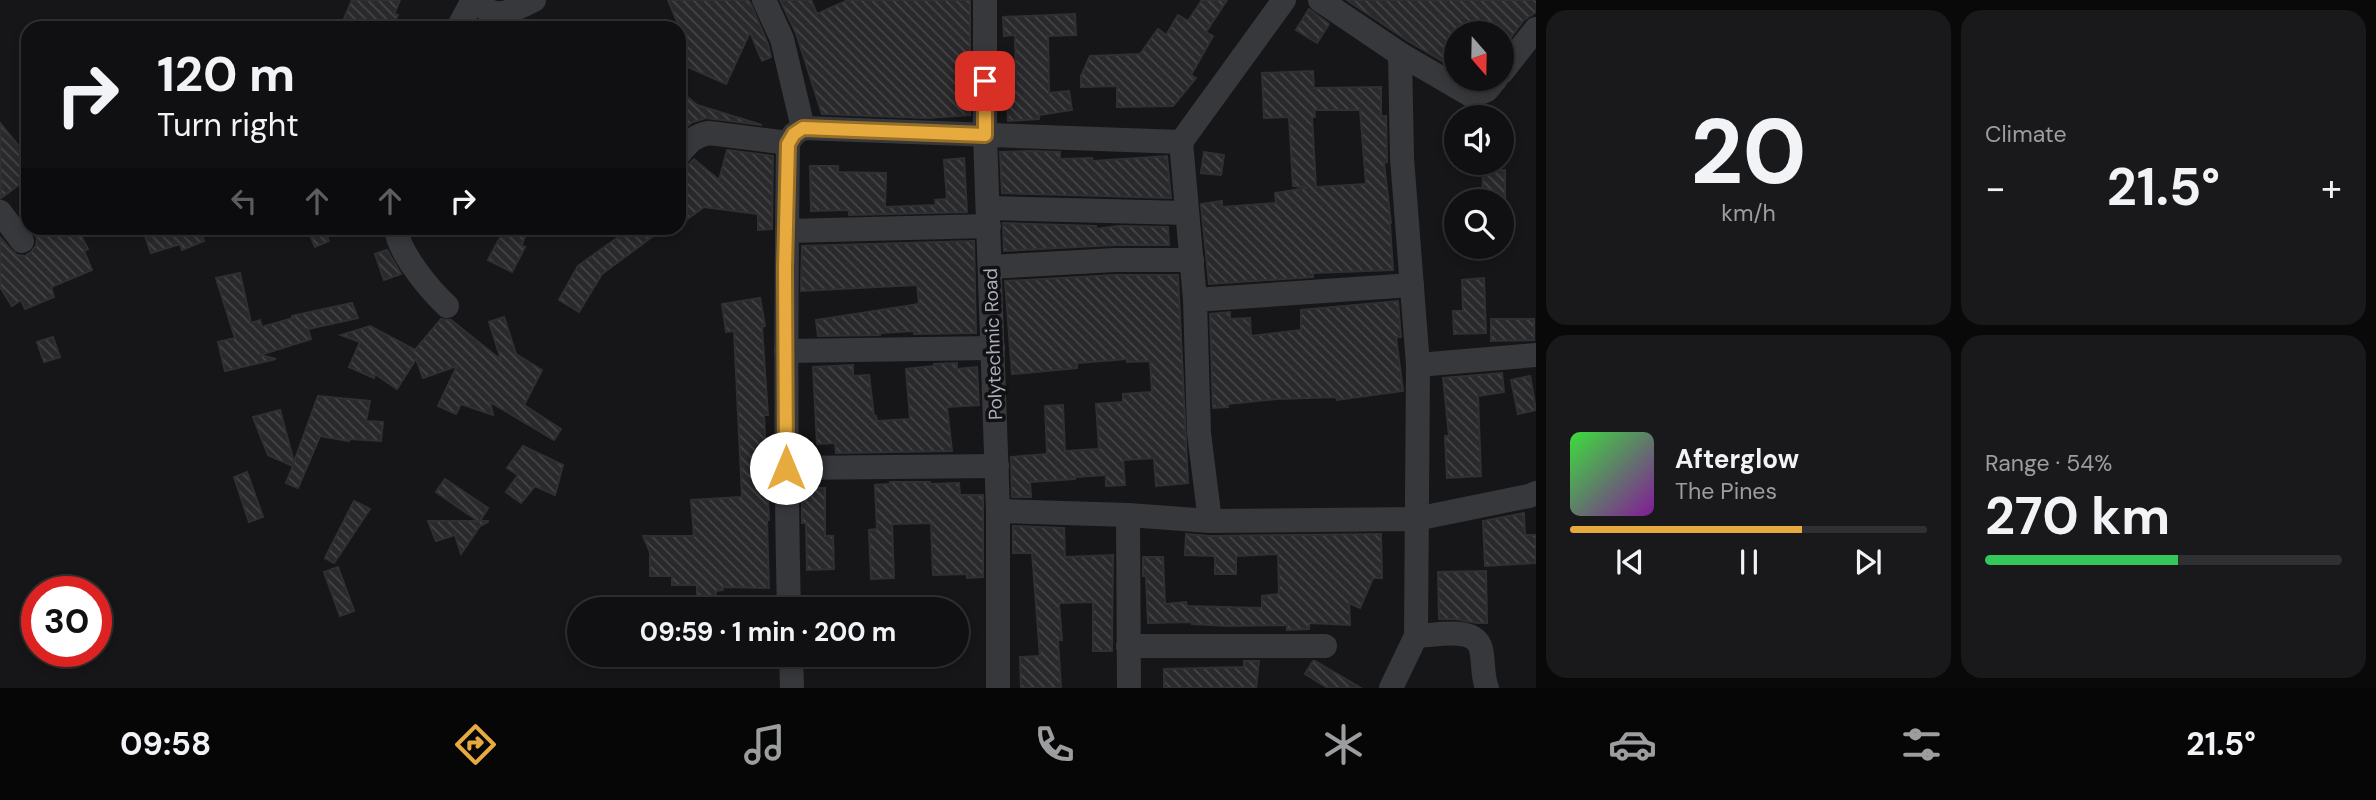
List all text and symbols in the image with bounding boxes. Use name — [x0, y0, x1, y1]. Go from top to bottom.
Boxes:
north arrow — [1444, 21, 1514, 91]
map controls — [1444, 21, 1514, 259]
text: 120 m — [157, 42, 295, 106]
icon: right — [42, 49, 133, 140]
pin — [955, 51, 1015, 111]
icon: arrive — [966, 62, 1004, 100]
text: 20 — [1690, 93, 1807, 211]
text: Turn right — [157, 104, 299, 146]
button: sound — [1444, 105, 1514, 175]
text: Climate — [1985, 119, 2067, 149]
text: 21.5° — [2107, 153, 2220, 221]
text: − — [1985, 163, 2006, 213]
text: + — [2321, 163, 2342, 213]
icon: left — [225, 182, 263, 220]
icon: ahead — [298, 182, 336, 220]
icon: ahead — [371, 182, 409, 220]
icon: right — [444, 182, 482, 220]
button: search — [1444, 189, 1514, 259]
text: km/h — [1721, 198, 1776, 228]
street label: Polytechnic Road — [978, 268, 1008, 420]
position arrow — [749, 431, 823, 505]
text: Afterglow — [1675, 442, 1799, 476]
text: Range · 54% — [1985, 448, 2112, 478]
text: The Pines — [1675, 476, 1777, 506]
text: 270 km — [1985, 482, 2170, 550]
icon: previous — [1611, 543, 1649, 581]
icon: pause — [1730, 543, 1768, 581]
icon: next — [1849, 543, 1887, 581]
speed limit sign: 30 — [21, 576, 112, 667]
text: 09:59 · 1 min · 200 m — [640, 615, 896, 649]
icon: directions — [451, 720, 500, 769]
icon: music — [740, 720, 789, 769]
icon: phone — [1030, 720, 1079, 769]
icon: climate — [1319, 720, 1368, 769]
icon: car — [1608, 720, 1657, 769]
icon: filters — [1897, 720, 1946, 769]
text: 09:58 — [120, 723, 211, 765]
text: 21.5° — [2186, 723, 2256, 765]

